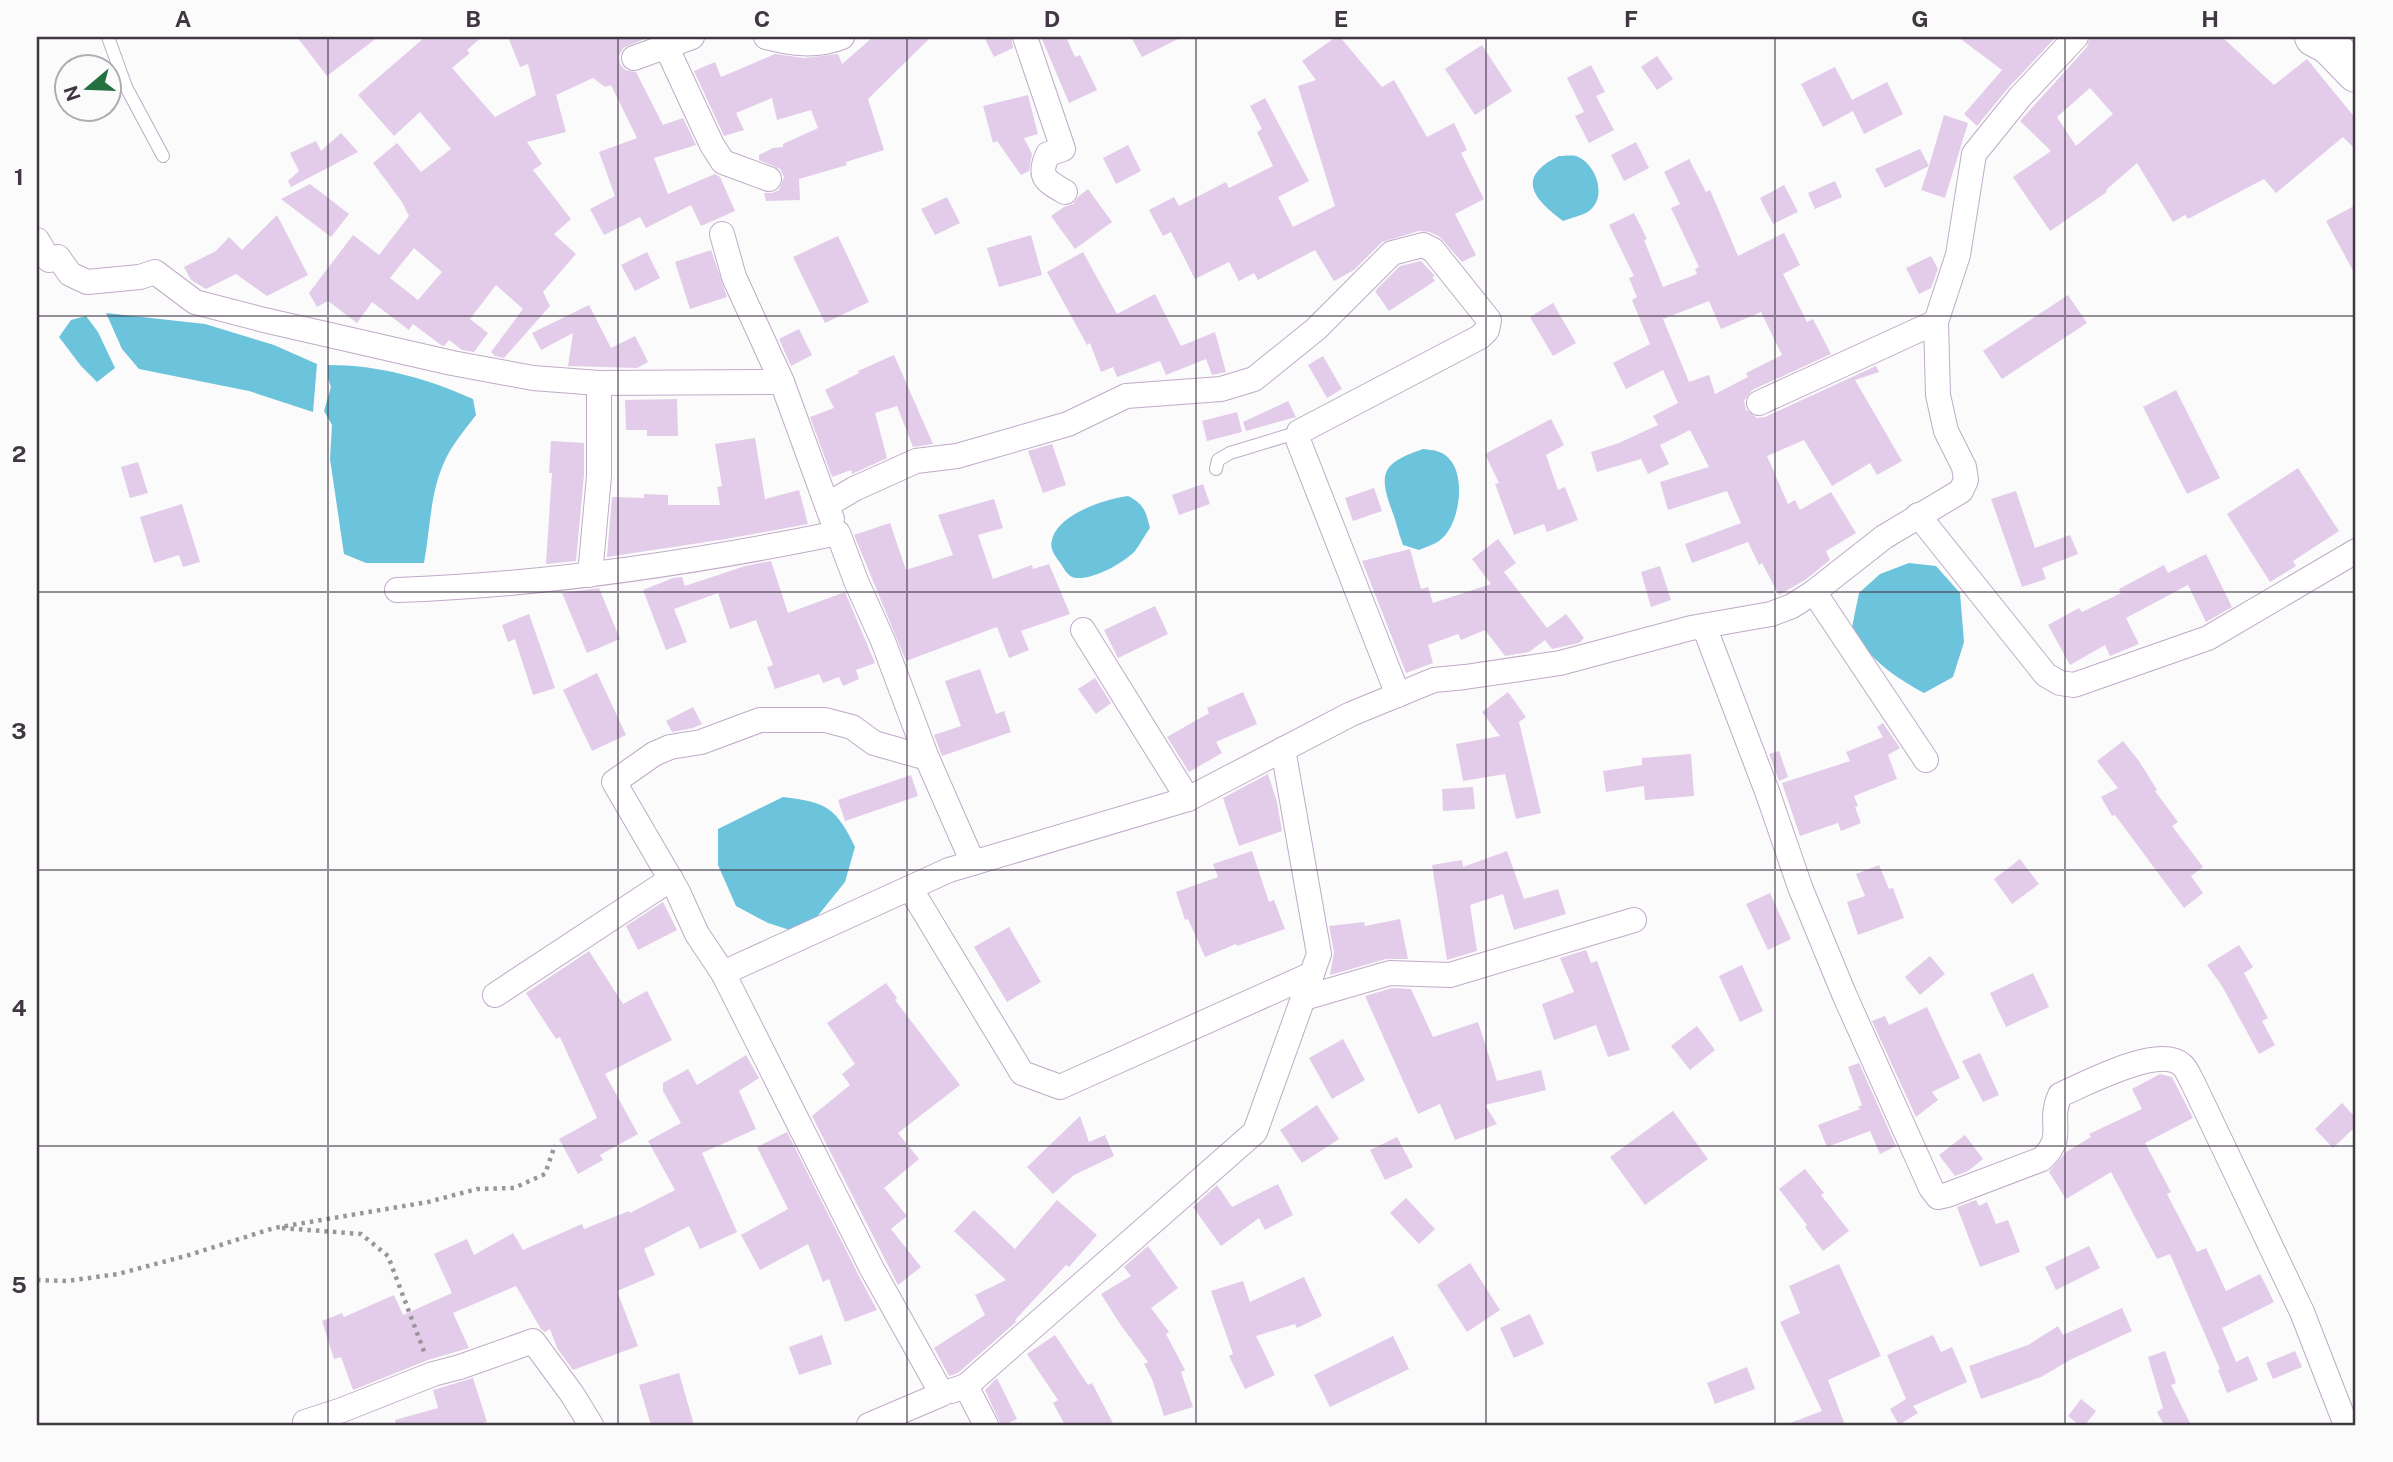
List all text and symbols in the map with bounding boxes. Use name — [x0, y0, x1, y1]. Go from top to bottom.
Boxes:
text: A — [175, 5, 192, 32]
text: B — [465, 5, 481, 32]
text: C — [754, 5, 770, 32]
text: D — [1044, 5, 1060, 32]
text: E — [1334, 5, 1348, 32]
text: F — [1624, 5, 1638, 32]
text: G — [1911, 5, 1929, 32]
text: H — [2201, 5, 2219, 32]
north arrow — [52, 52, 122, 122]
text: N — [59, 83, 85, 104]
text: 1 — [14, 163, 24, 190]
text: 2 — [12, 440, 26, 467]
text: 3 — [11, 717, 27, 744]
text: 4 — [11, 994, 27, 1021]
text: 5 — [11, 1271, 27, 1298]

